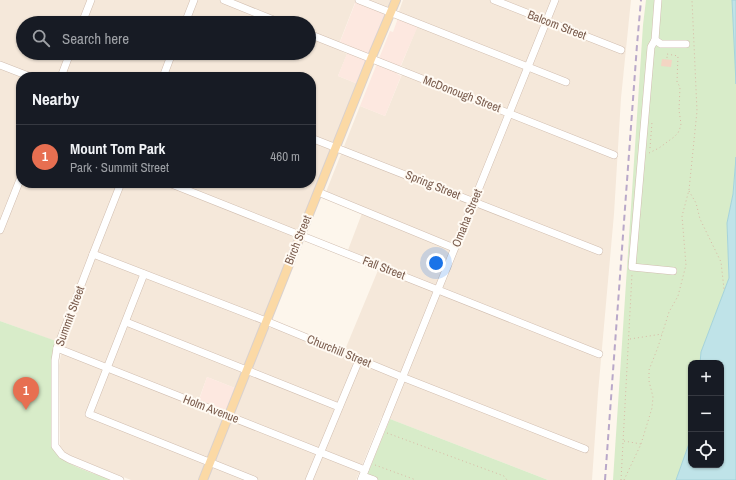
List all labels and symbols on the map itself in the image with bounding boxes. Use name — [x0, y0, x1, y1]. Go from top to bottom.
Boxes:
street label: Balcom Street — [525, 6, 589, 44]
street label: McDonough Street — [421, 72, 503, 116]
street label: Spring Street — [403, 167, 463, 203]
street label: Omaha Street — [448, 186, 486, 249]
street label: Birch Street — [281, 213, 315, 267]
street label: Fall Street — [360, 253, 408, 284]
your location — [426, 253, 446, 273]
street label: Summit Street — [52, 283, 88, 348]
street label: Churchill Street — [305, 331, 374, 371]
pin: 1 — [13, 377, 39, 410]
street label: Holm Avenue — [181, 391, 241, 427]

